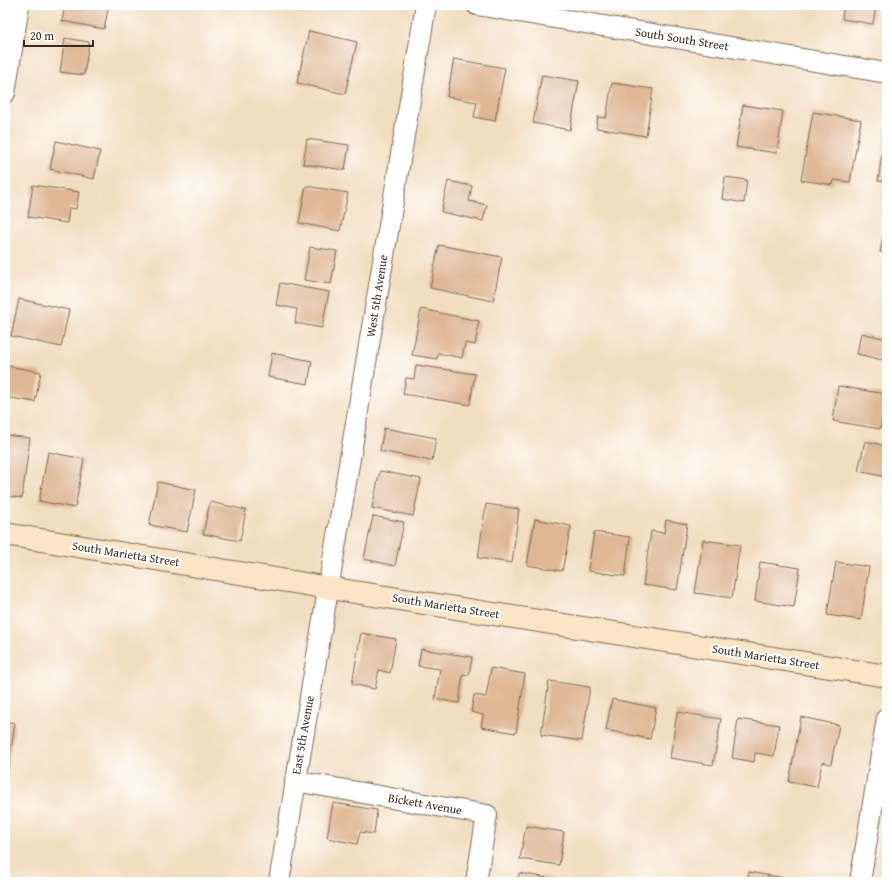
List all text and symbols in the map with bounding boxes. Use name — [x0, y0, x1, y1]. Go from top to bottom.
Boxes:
scale bar — [24, 22, 93, 48]
street label: South South Street — [634, 23, 731, 54]
text: 20 m — [30, 27, 54, 44]
street label: West 5th Avenue — [362, 253, 391, 338]
street label: South Marietta Street — [71, 537, 182, 571]
street label: South Marietta Street — [391, 589, 502, 623]
street label: South Marietta Street — [711, 640, 822, 674]
street label: East 5th Avenue — [287, 694, 318, 776]
street label: Bickett Avenue — [387, 789, 464, 818]

